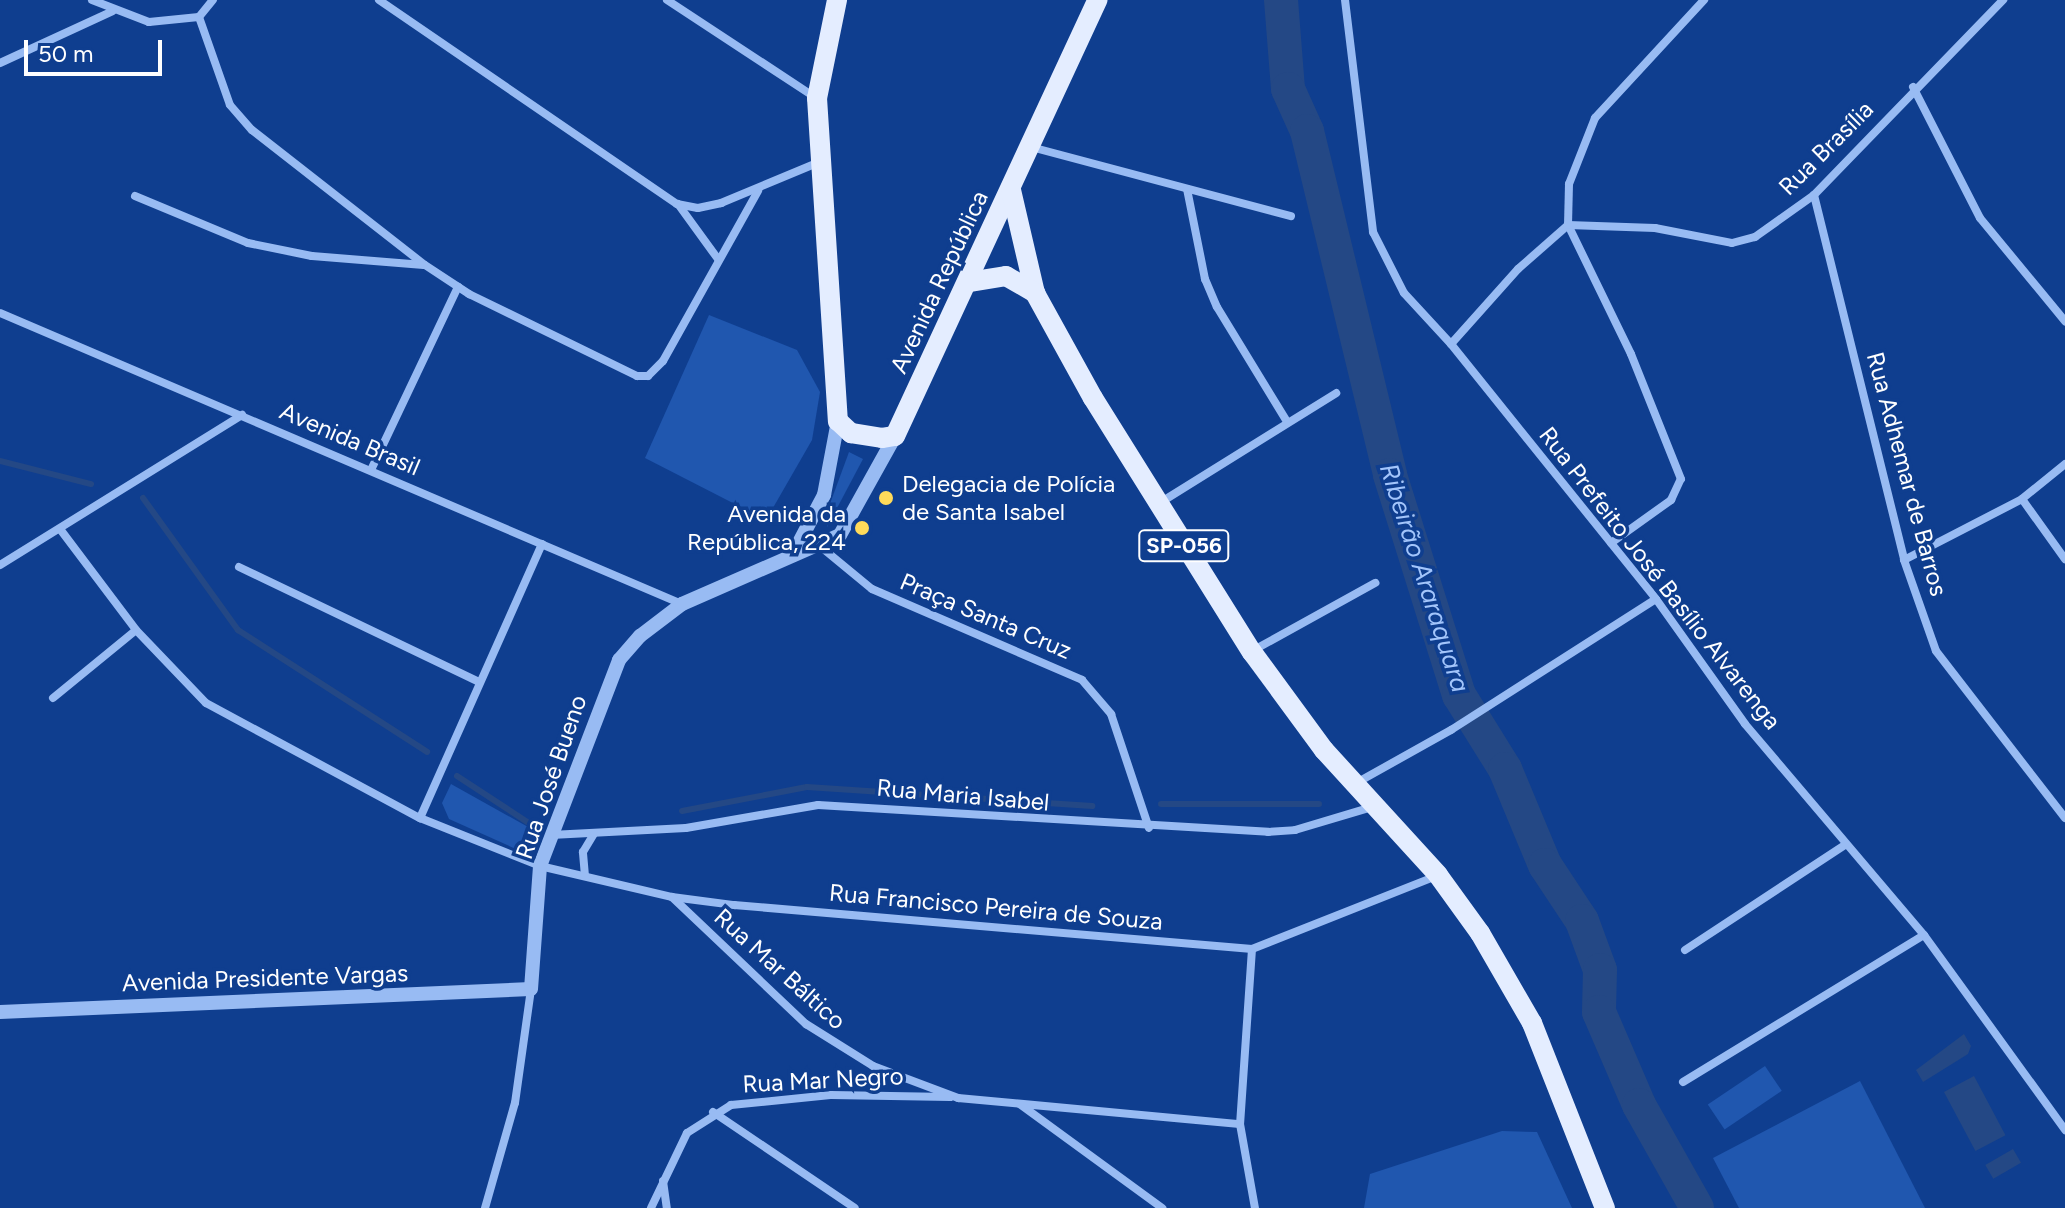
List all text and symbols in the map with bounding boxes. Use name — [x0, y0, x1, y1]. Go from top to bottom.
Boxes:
scale bar — [28, 24, 166, 74]
text: 50 m — [38, 39, 94, 68]
street label: Rua Brasília — [1773, 95, 1879, 201]
street label: Avenida República — [884, 186, 994, 378]
street label: Rua Adhemar de Barros — [1861, 349, 1953, 599]
street label: Avenida Brasil — [276, 397, 424, 481]
street label: Rua Prefeito José Basílio Alvarenga — [1533, 421, 1787, 735]
water label: Ribeirão Araraquara — [1372, 460, 1476, 696]
place label: Delegacia de Polícia de Santa Isabel — [902, 470, 1115, 526]
marker: Delegacia de Polícia de Santa Isabel — [877, 489, 895, 507]
place label: Avenida da República, 224 — [687, 500, 846, 556]
marker: Avenida da República, 224 — [853, 519, 871, 537]
road number: SP-056 — [1138, 528, 1230, 564]
street label: Praça Santa Cruz — [896, 567, 1076, 665]
street label: Rua José Bueno — [509, 691, 593, 863]
street label: Rua Maria Isabel — [875, 773, 1051, 817]
street label: Rua Francisco Pereira de Souza — [828, 878, 1164, 936]
street label: Rua Mar Báltico — [708, 902, 852, 1036]
street label: Avenida Presidente Vargas — [121, 959, 409, 997]
street label: Rua Mar Negro — [742, 1061, 904, 1099]

